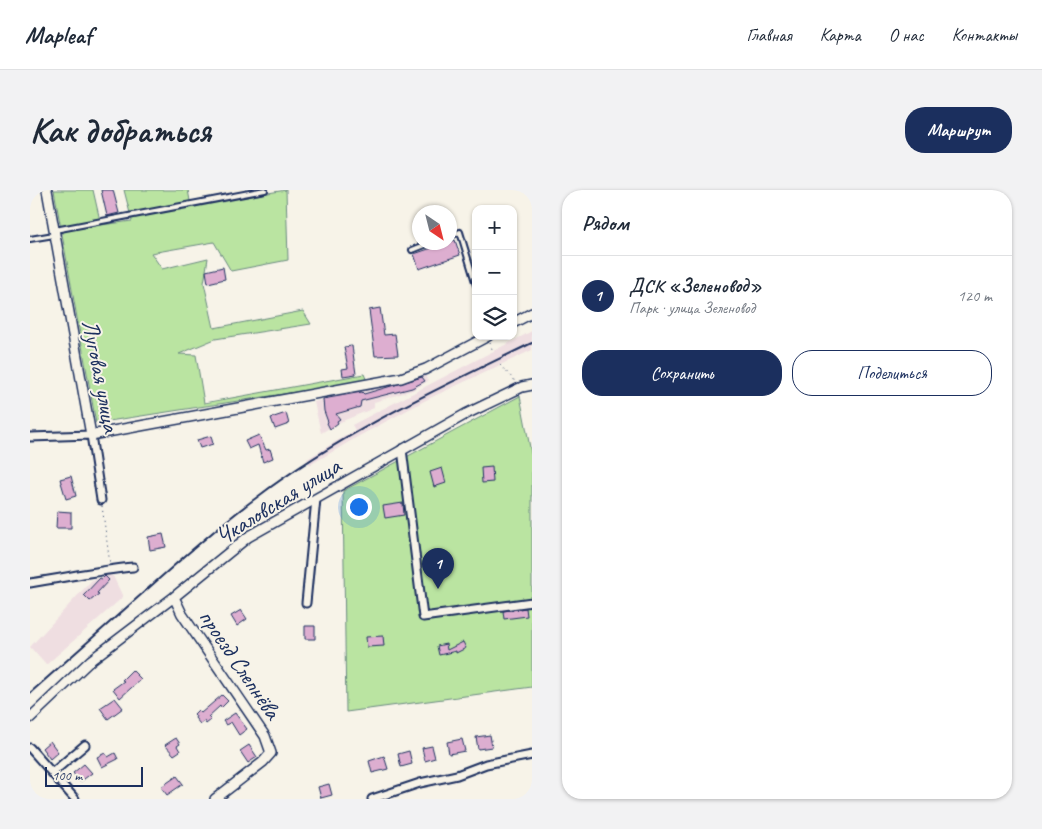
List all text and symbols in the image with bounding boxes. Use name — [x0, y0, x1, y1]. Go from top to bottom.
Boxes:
text: Mapleaf — [25, 20, 92, 50]
text: Главная — [747, 24, 792, 46]
text: Карта — [820, 24, 861, 46]
text: О нас — [889, 24, 924, 46]
text: Контакты — [952, 24, 1017, 46]
button: Маршрут — [905, 107, 1012, 153]
text: Как добраться — [30, 108, 211, 153]
north arrow — [412, 205, 457, 250]
map controls — [472, 205, 517, 340]
button: + — [472, 205, 517, 250]
text: Рядом — [582, 210, 629, 236]
button: − — [472, 250, 517, 295]
text: ДСК «Зеленовод» — [629, 274, 762, 298]
text: 1 — [594, 286, 602, 306]
text: 120 m — [958, 286, 992, 306]
button: layers — [472, 295, 517, 340]
text: Парк · улица Зеленовод — [629, 298, 755, 318]
street label: Луговая улица — [75, 317, 127, 436]
button: Сохранить — [582, 350, 782, 396]
button: Поделиться — [792, 350, 992, 396]
street label: Чкаловская улица — [210, 450, 347, 551]
your location — [346, 494, 372, 520]
pin: 1 — [422, 548, 454, 589]
street label: проезд Слепнёва — [192, 603, 289, 726]
scale bar — [45, 764, 142, 787]
text: 100 m — [52, 767, 82, 784]

